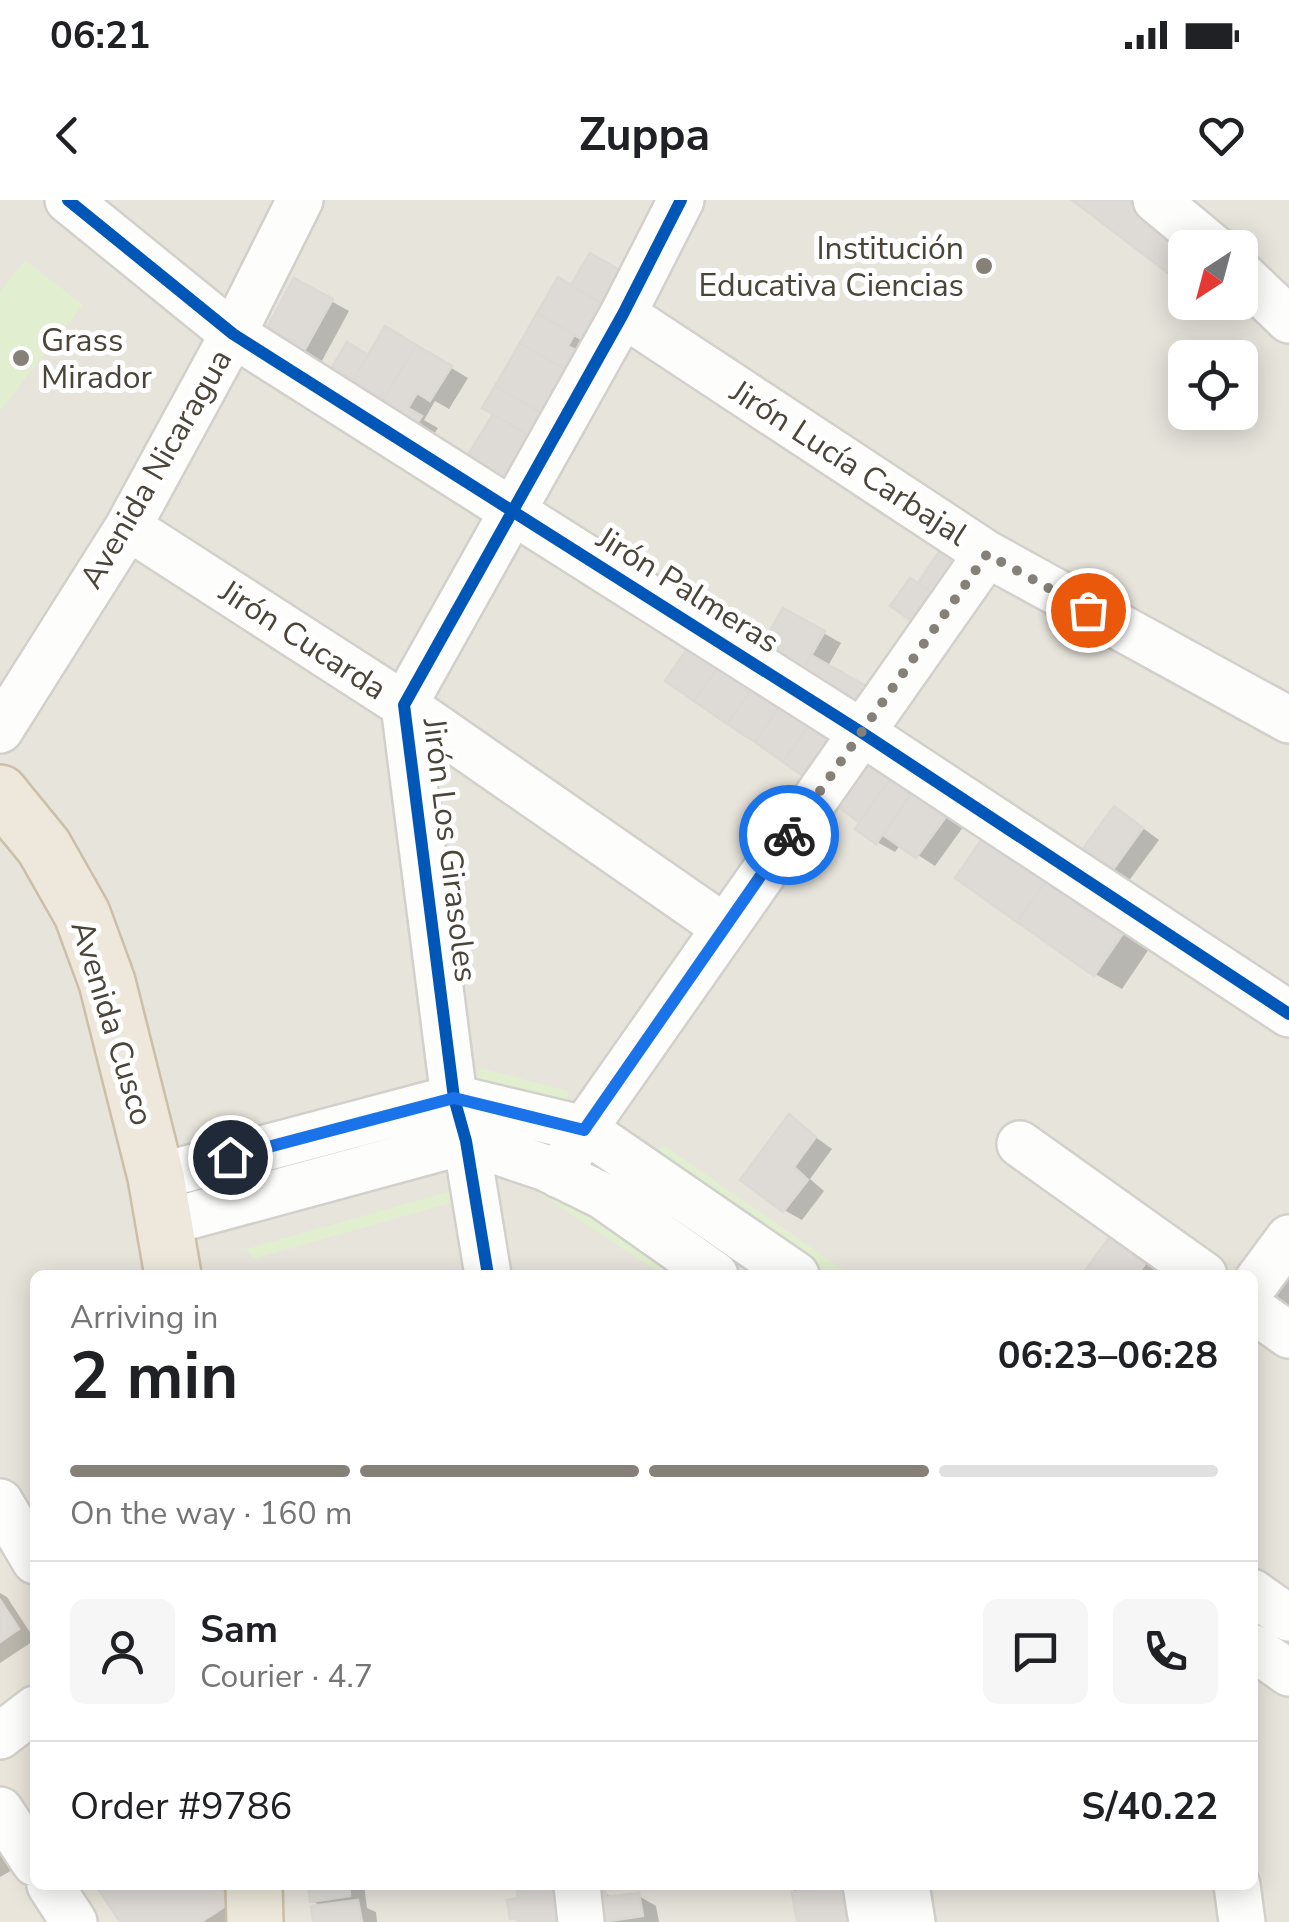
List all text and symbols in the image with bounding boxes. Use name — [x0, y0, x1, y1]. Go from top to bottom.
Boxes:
text: 06:21 — [50, 10, 151, 61]
text: Zuppa — [579, 105, 710, 166]
icon: back — [40, 108, 95, 163]
icon: heart — [1194, 108, 1249, 163]
place label: Institución Educativa Ciencias — [698, 227, 964, 307]
north arrow — [1168, 230, 1258, 320]
map controls — [1168, 230, 1258, 430]
marker: Institución Educativa Ciencias — [973, 255, 995, 277]
place label: Grass Mirador — [41, 319, 152, 399]
button: locate — [1168, 340, 1258, 430]
street label: Avenida Nicaragua — [70, 341, 242, 597]
marker: Grass Mirador — [10, 347, 32, 369]
street label: Jirón Lucía Carbajal — [721, 370, 976, 556]
street label: Jirón Palmeras — [588, 516, 787, 663]
pin — [1046, 568, 1131, 653]
street label: Jirón Cucarda — [210, 569, 395, 710]
icon: bag — [1061, 583, 1116, 638]
street label: Jirón Los Girasoles — [412, 715, 488, 984]
courier — [739, 785, 839, 885]
icon: bike — [762, 808, 817, 863]
street label: Avenida Cusco — [60, 915, 164, 1131]
pin — [188, 1115, 273, 1200]
icon: home — [203, 1130, 258, 1185]
text: Arriving in — [70, 1296, 218, 1339]
text: 06:23–06:28 — [998, 1330, 1218, 1381]
text: 2 min — [70, 1332, 238, 1421]
text: On the way · 160 m — [70, 1492, 352, 1535]
button: person — [70, 1599, 175, 1704]
button: chat — [983, 1599, 1088, 1704]
button: phone — [1113, 1599, 1218, 1704]
text: Sam — [200, 1604, 278, 1655]
text: Courier · 4.7 — [200, 1655, 373, 1698]
text: Order #9786 — [70, 1781, 292, 1832]
text: S/40.22 — [1081, 1781, 1218, 1832]

